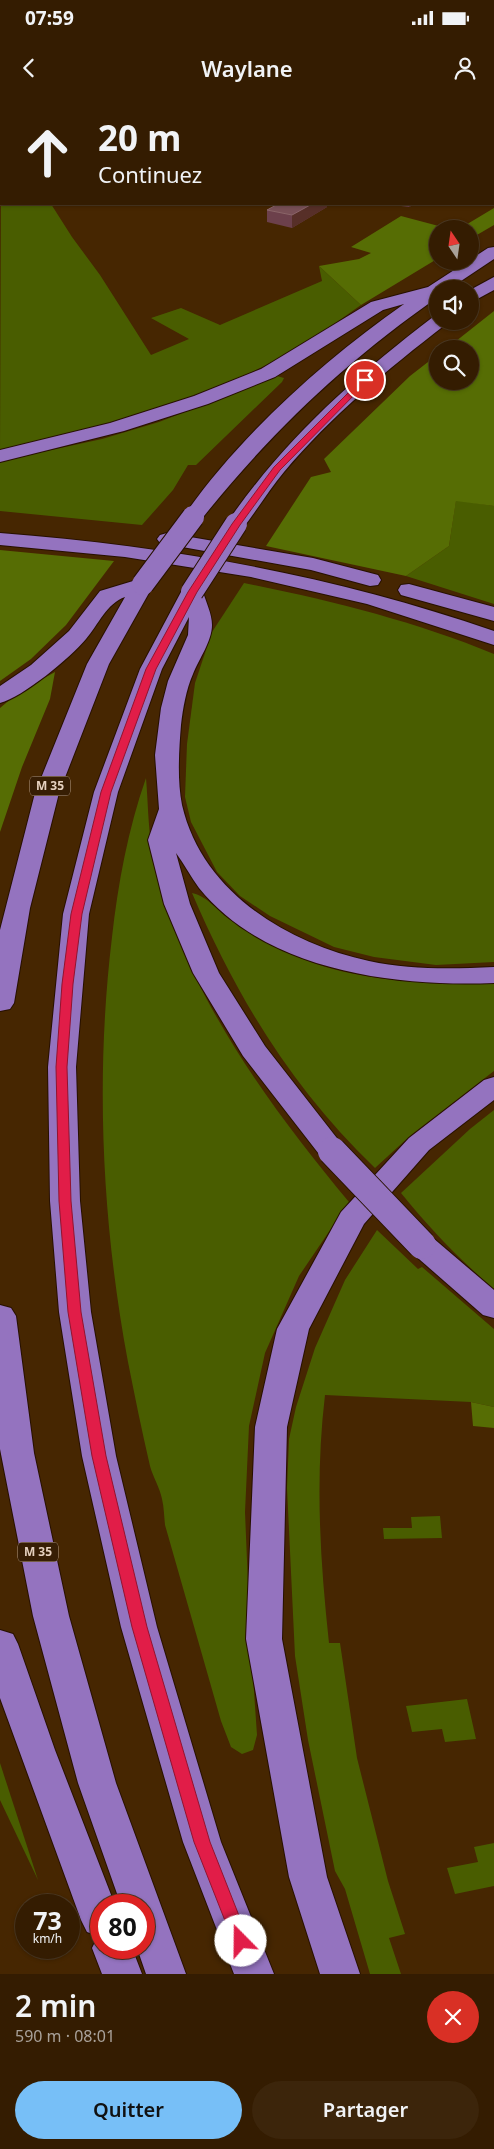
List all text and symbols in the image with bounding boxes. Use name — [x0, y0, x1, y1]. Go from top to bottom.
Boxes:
text: 07:59 — [25, 5, 74, 31]
text: Waylane — [201, 53, 293, 83]
icon: back — [15, 54, 43, 82]
icon: person — [451, 54, 479, 82]
text: 20 m — [98, 114, 181, 161]
icon: ahead — [15, 120, 80, 185]
text: Continuez — [98, 159, 202, 189]
north arrow — [429, 220, 479, 270]
map controls — [429, 220, 479, 390]
button: sound — [429, 280, 479, 330]
button: search — [429, 340, 479, 390]
pin — [344, 359, 386, 401]
icon: arrive — [351, 366, 379, 394]
road number: M 35 — [30, 776, 70, 796]
road number: M 35 — [18, 1542, 58, 1561]
speed limit sign: 80 — [90, 1894, 155, 1959]
text: 73 — [33, 1903, 62, 1937]
position arrow — [214, 1914, 266, 1966]
text: km/h — [33, 1930, 62, 1947]
text: 2 min — [15, 1985, 96, 2026]
button: close — [427, 1991, 479, 2043]
text: 590 m · 08:01 — [15, 2025, 115, 2047]
button: Quitter — [15, 2081, 242, 2139]
button: Partager — [252, 2081, 479, 2139]

